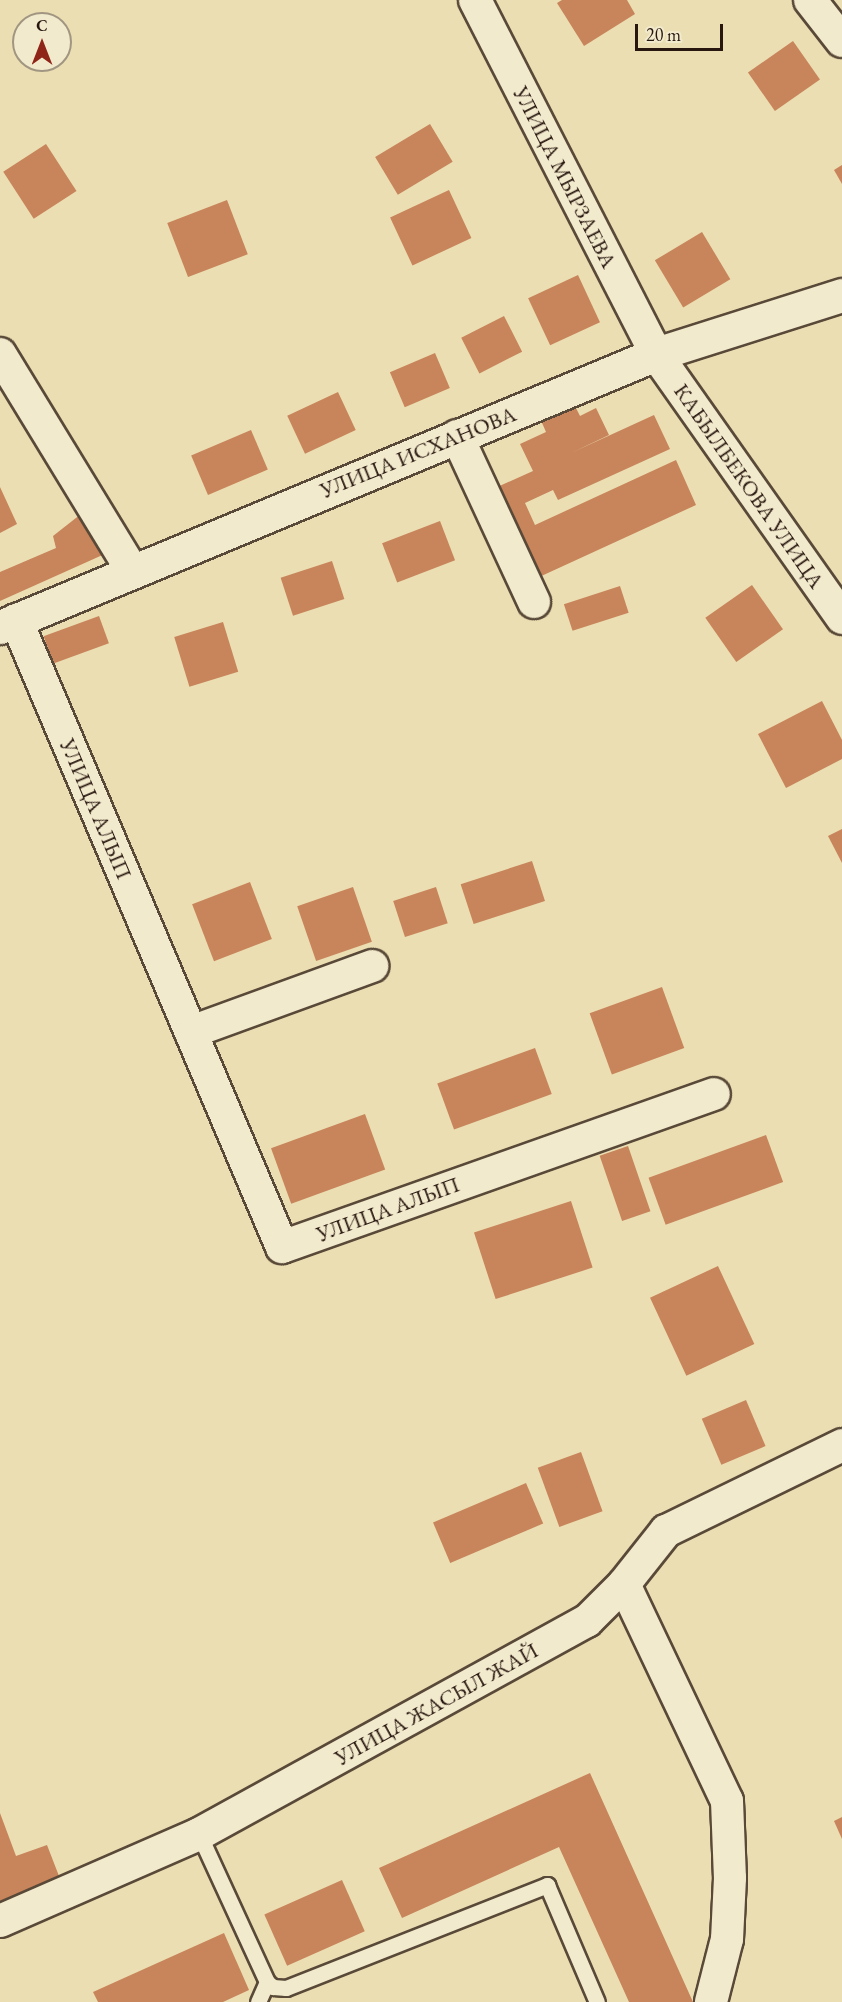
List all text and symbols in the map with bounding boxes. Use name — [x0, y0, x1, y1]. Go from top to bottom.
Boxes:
north arrow — [12, 12, 72, 72]
scale bar — [638, 12, 726, 50]
text: С — [36, 15, 48, 36]
text: 20 m — [646, 23, 681, 46]
street label: УЛИЦА МЫРЗАЕВА — [508, 82, 622, 272]
street label: КАБЫЛБЕКОВА УЛИЦА — [668, 379, 830, 593]
street label: УЛИЦА ИСХАНОВА — [316, 401, 520, 503]
street label: УЛИЦА АЛЫП — [54, 734, 138, 884]
street label: УЛИЦА АЛЫП — [313, 1171, 463, 1247]
street label: УЛИЦА ЖАСЫЛ ЖАЙ — [330, 1637, 542, 1771]

